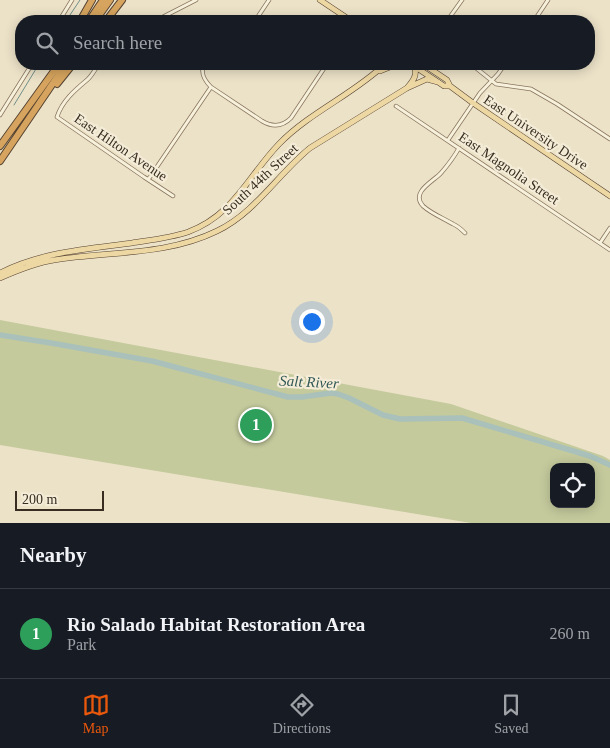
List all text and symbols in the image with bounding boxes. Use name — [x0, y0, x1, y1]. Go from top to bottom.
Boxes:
search box — [15, 15, 595, 70]
icon: search — [33, 29, 61, 57]
text: Search here — [73, 32, 162, 53]
street label: East University Drive — [481, 92, 591, 173]
street label: East Hilton Avenue — [72, 111, 170, 184]
street label: East Magnolia Street — [456, 129, 562, 208]
street label: South 44th Street — [220, 141, 301, 218]
your location — [299, 309, 325, 335]
water label: Salt River — [279, 372, 339, 392]
pin: 1 — [240, 406, 272, 444]
map controls — [550, 463, 595, 508]
button: locate — [550, 463, 595, 508]
scale bar — [15, 488, 104, 511]
text: 200 m — [22, 492, 57, 507]
text: Nearby — [20, 543, 87, 567]
text: Rio Salado Habitat Restoration Area — [67, 614, 365, 635]
text: 1 — [32, 625, 40, 642]
text: 260 m — [550, 625, 590, 642]
text: Park — [67, 636, 96, 653]
tab: Map — [82, 691, 110, 737]
tab: Directions — [273, 691, 331, 737]
tab: Saved — [494, 691, 528, 737]

